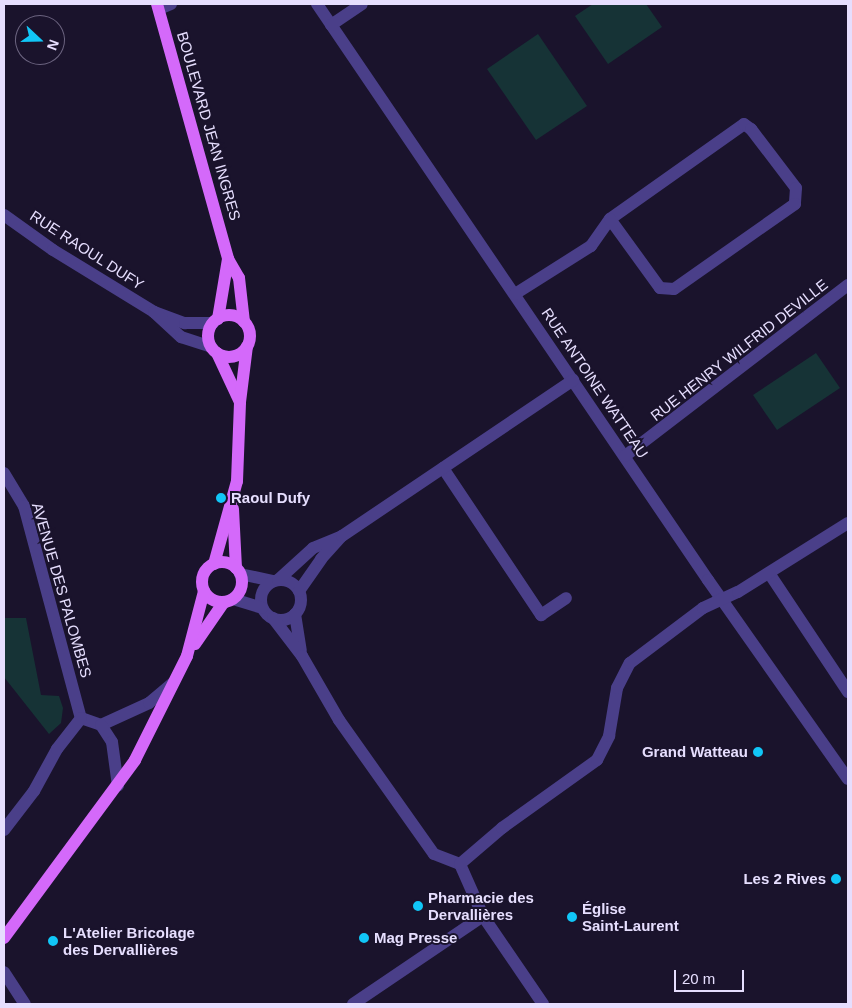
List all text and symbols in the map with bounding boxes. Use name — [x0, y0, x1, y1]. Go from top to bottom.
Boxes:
north arrow — [15, 15, 65, 65]
street label: BOULEVARD JEAN INGRES — [173, 30, 245, 222]
text: N — [44, 37, 62, 53]
street label: RUE RAOUL DUFY — [27, 206, 147, 294]
street label: RUE HENRY WILFRID DEVILLE — [647, 275, 831, 425]
street label: RUE ANTOINE WATTEAU — [538, 304, 652, 462]
place label: Raoul Dufy — [231, 489, 310, 507]
marker: Raoul Dufy — [215, 492, 227, 504]
street label: AVENUE DES PALOMBES — [28, 500, 96, 680]
place label: Grand Watteau — [642, 743, 748, 761]
marker: Grand Watteau — [752, 746, 764, 758]
place label: Les 2 Rives — [743, 870, 826, 888]
marker: Les 2 Rives — [830, 873, 842, 885]
place label: Pharmacie des Dervallières — [428, 888, 534, 923]
place label: Église Saint-Laurent — [582, 899, 679, 934]
marker: Pharmacie des Dervallières — [412, 900, 424, 912]
marker: Église Saint-Laurent — [566, 911, 578, 923]
place label: L'Atelier Bricolage des Dervallières — [63, 923, 195, 958]
place label: Mag Presse — [374, 929, 457, 947]
marker: Mag Presse — [358, 932, 370, 944]
marker: L'Atelier Bricolage des Dervallières — [47, 935, 59, 947]
scale bar — [677, 960, 747, 992]
text: 20 m — [682, 970, 715, 987]

